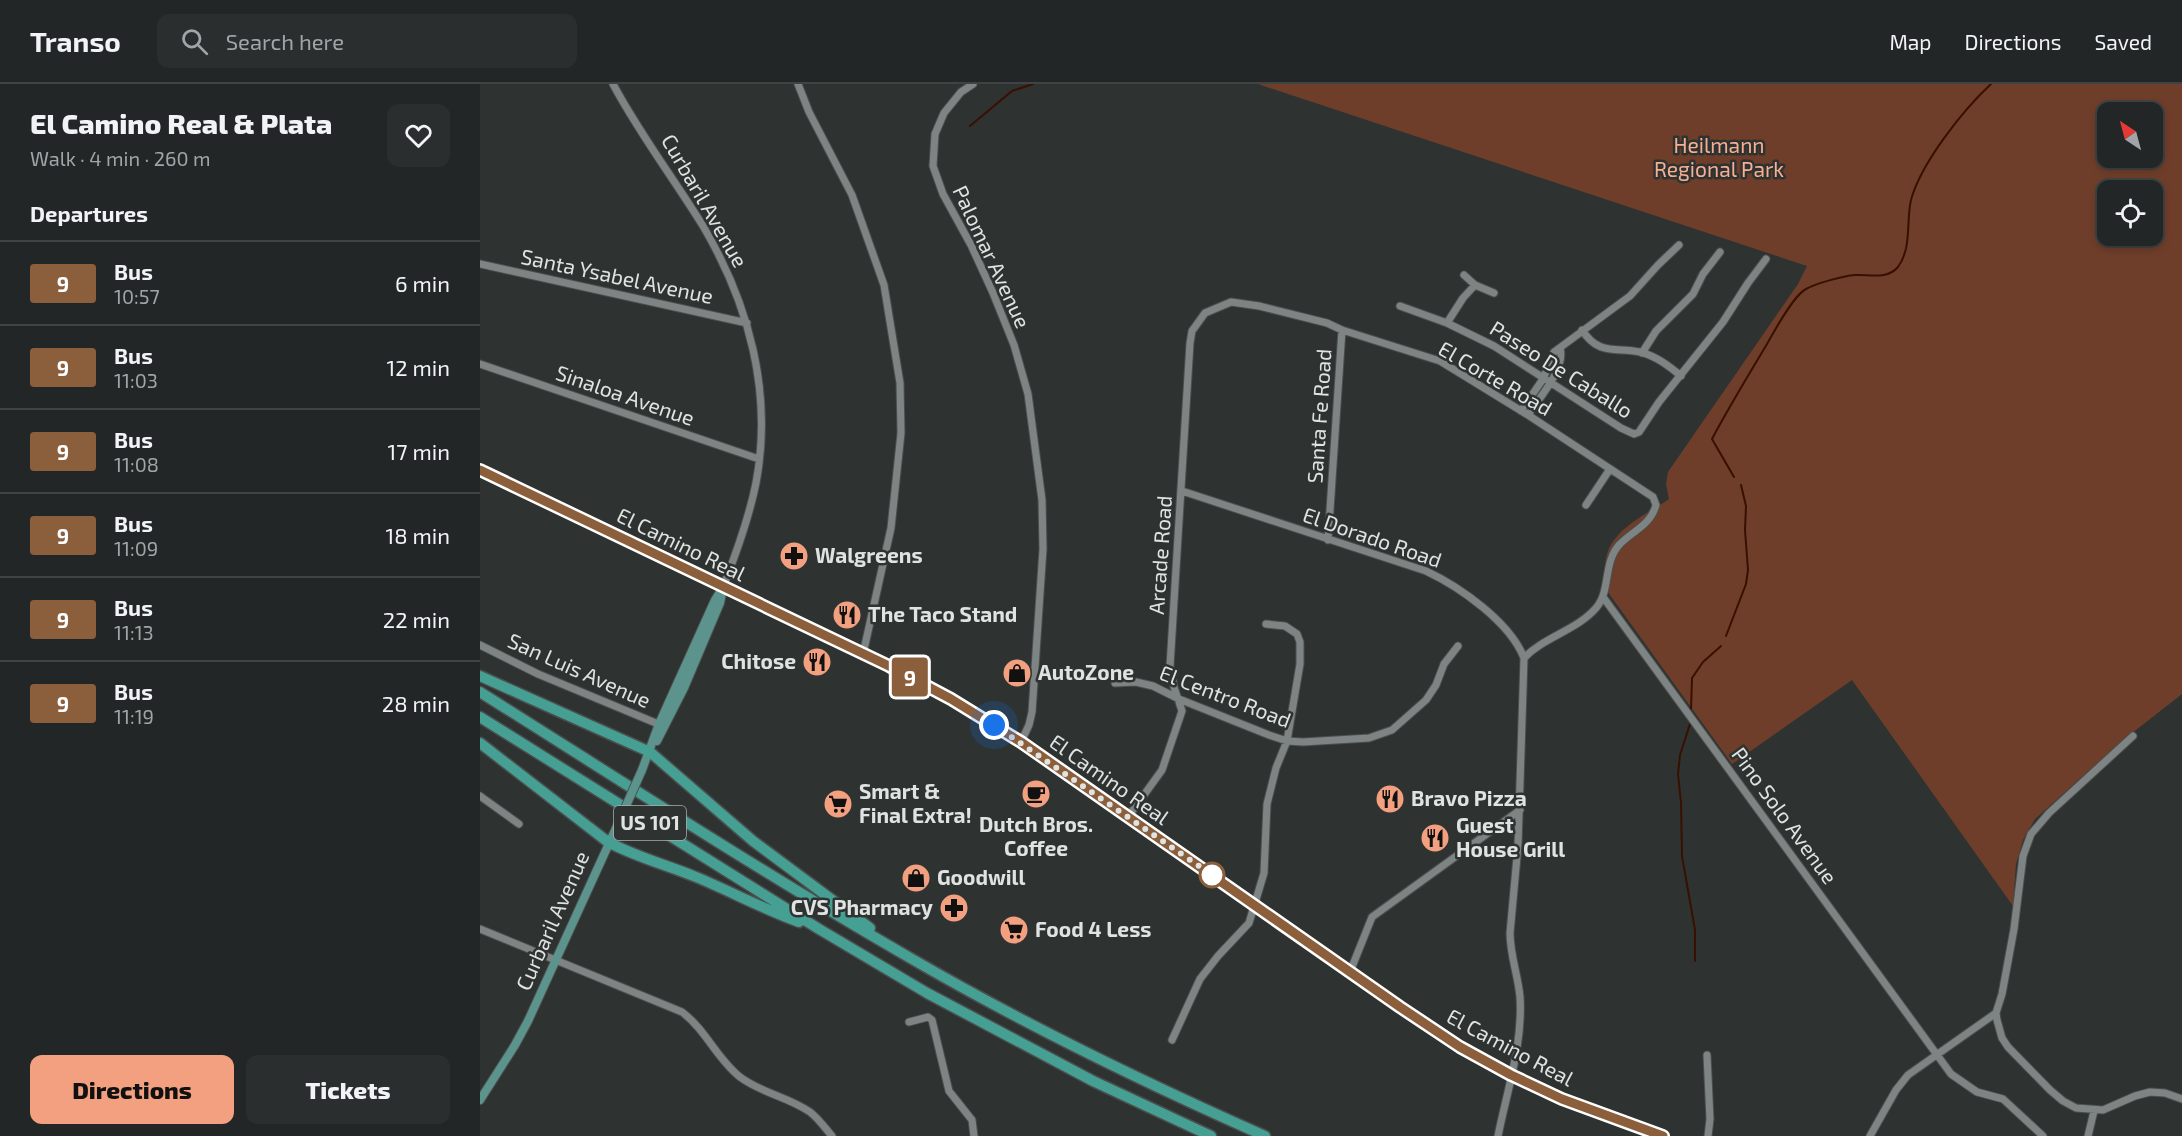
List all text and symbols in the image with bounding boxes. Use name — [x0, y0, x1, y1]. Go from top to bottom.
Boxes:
search box — [157, 14, 577, 68]
text: Transo — [30, 24, 121, 58]
icon: search — [178, 25, 211, 58]
text: Search here — [226, 28, 344, 54]
text: Map — [1889, 29, 1932, 54]
text: Directions — [1965, 29, 2061, 54]
text: Saved — [2094, 29, 2152, 54]
north arrow — [2097, 102, 2163, 168]
map controls — [2097, 102, 2163, 246]
button: heart — [387, 104, 450, 167]
text: El Camino Real & Plata — [30, 106, 332, 140]
street label: Curbaril Avenue — [657, 129, 754, 271]
park label: Heilmann Regional Park — [1654, 132, 1784, 181]
text: Walk · 4 min · 260 m — [30, 146, 210, 170]
button: locate — [2097, 180, 2163, 246]
street label: Palomar Avenue — [948, 181, 1036, 332]
text: Departures — [30, 200, 148, 226]
street label: Santa Ysabel Avenue — [519, 243, 716, 308]
text: Bus — [114, 258, 153, 284]
text: 6 min — [395, 270, 450, 296]
text: 9 — [57, 271, 69, 296]
text: 10:57 — [114, 284, 160, 308]
street label: Paseo De Caballo — [1486, 315, 1638, 423]
street label: El Corte Road — [1435, 335, 1557, 420]
text: Bus — [114, 342, 153, 368]
street label: Santa Fe Road — [1301, 348, 1336, 484]
text: 12 min — [386, 354, 450, 380]
text: 9 — [57, 355, 69, 380]
street label: Sinaloa Avenue — [553, 359, 698, 430]
text: 11:03 — [114, 368, 158, 392]
text: Bus — [114, 426, 153, 452]
text: 17 min — [388, 438, 450, 464]
text: 9 — [57, 439, 69, 464]
text: 11:08 — [114, 452, 159, 476]
street label: Arcade Road — [1143, 494, 1176, 615]
street label: El Dorado Road — [1300, 501, 1445, 572]
street label: El Camino Real — [613, 502, 751, 586]
text: Bus — [114, 510, 153, 536]
text: 18 min — [385, 522, 450, 548]
text: 9 — [57, 523, 69, 548]
text: 11:09 — [114, 536, 158, 560]
pharmacy icon: Walgreens — [778, 540, 810, 572]
place label: Walgreens — [815, 542, 923, 567]
text: Bus — [114, 594, 153, 620]
restaurant icon: The Taco Stand — [831, 599, 863, 631]
place label: The Taco Stand — [868, 601, 1017, 626]
text: 22 min — [383, 606, 450, 632]
text: 9 — [57, 607, 69, 632]
text: 11:13 — [114, 620, 154, 644]
street label: San Luis Avenue — [504, 627, 655, 712]
restaurant icon: Chitose — [801, 646, 833, 678]
place label: Chitose — [721, 648, 796, 673]
shop icon: AutoZone — [1001, 657, 1033, 689]
line badge: 9 — [890, 658, 930, 696]
place label: AutoZone — [1038, 659, 1134, 684]
street label: El Centro Road — [1156, 659, 1295, 732]
text: 9 — [904, 665, 916, 690]
text: Bus — [114, 678, 153, 704]
text: 28 min — [382, 690, 450, 716]
text: 9 — [57, 691, 69, 716]
text: 11:19 — [114, 704, 154, 728]
your location — [979, 710, 1009, 740]
street label: El Camino Real — [1045, 728, 1175, 830]
street label: Pino Solo Avenue — [1727, 742, 1843, 888]
place label: Smart & Final Extra! — [859, 778, 972, 827]
cafe icon: Dutch Bros. Coffee — [1020, 778, 1052, 810]
restaurant icon: Bravo Pizza — [1374, 783, 1406, 815]
place label: Bravo Pizza — [1411, 785, 1527, 810]
supermarket icon: Smart & Final Extra! — [822, 788, 854, 820]
road number: US 101 — [614, 806, 686, 840]
place label: Dutch Bros. Coffee — [979, 811, 1093, 860]
place label: Guest House Grill — [1456, 812, 1565, 861]
restaurant icon: Guest House Grill — [1419, 822, 1451, 854]
street label: Curbaril Avenue — [510, 847, 594, 994]
shop icon: Goodwill — [900, 862, 932, 894]
unlabelled marker — [1199, 862, 1225, 888]
place label: Goodwill — [937, 864, 1025, 889]
pharmacy icon: CVS Pharmacy — [938, 892, 970, 924]
place label: CVS Pharmacy — [791, 894, 933, 920]
supermarket icon: Food 4 Less — [998, 914, 1030, 946]
place label: Food 4 Less — [1035, 916, 1152, 941]
street label: El Camino Real — [1443, 1003, 1579, 1091]
button: Directions — [30, 1055, 234, 1124]
button: Tickets — [246, 1055, 450, 1124]

